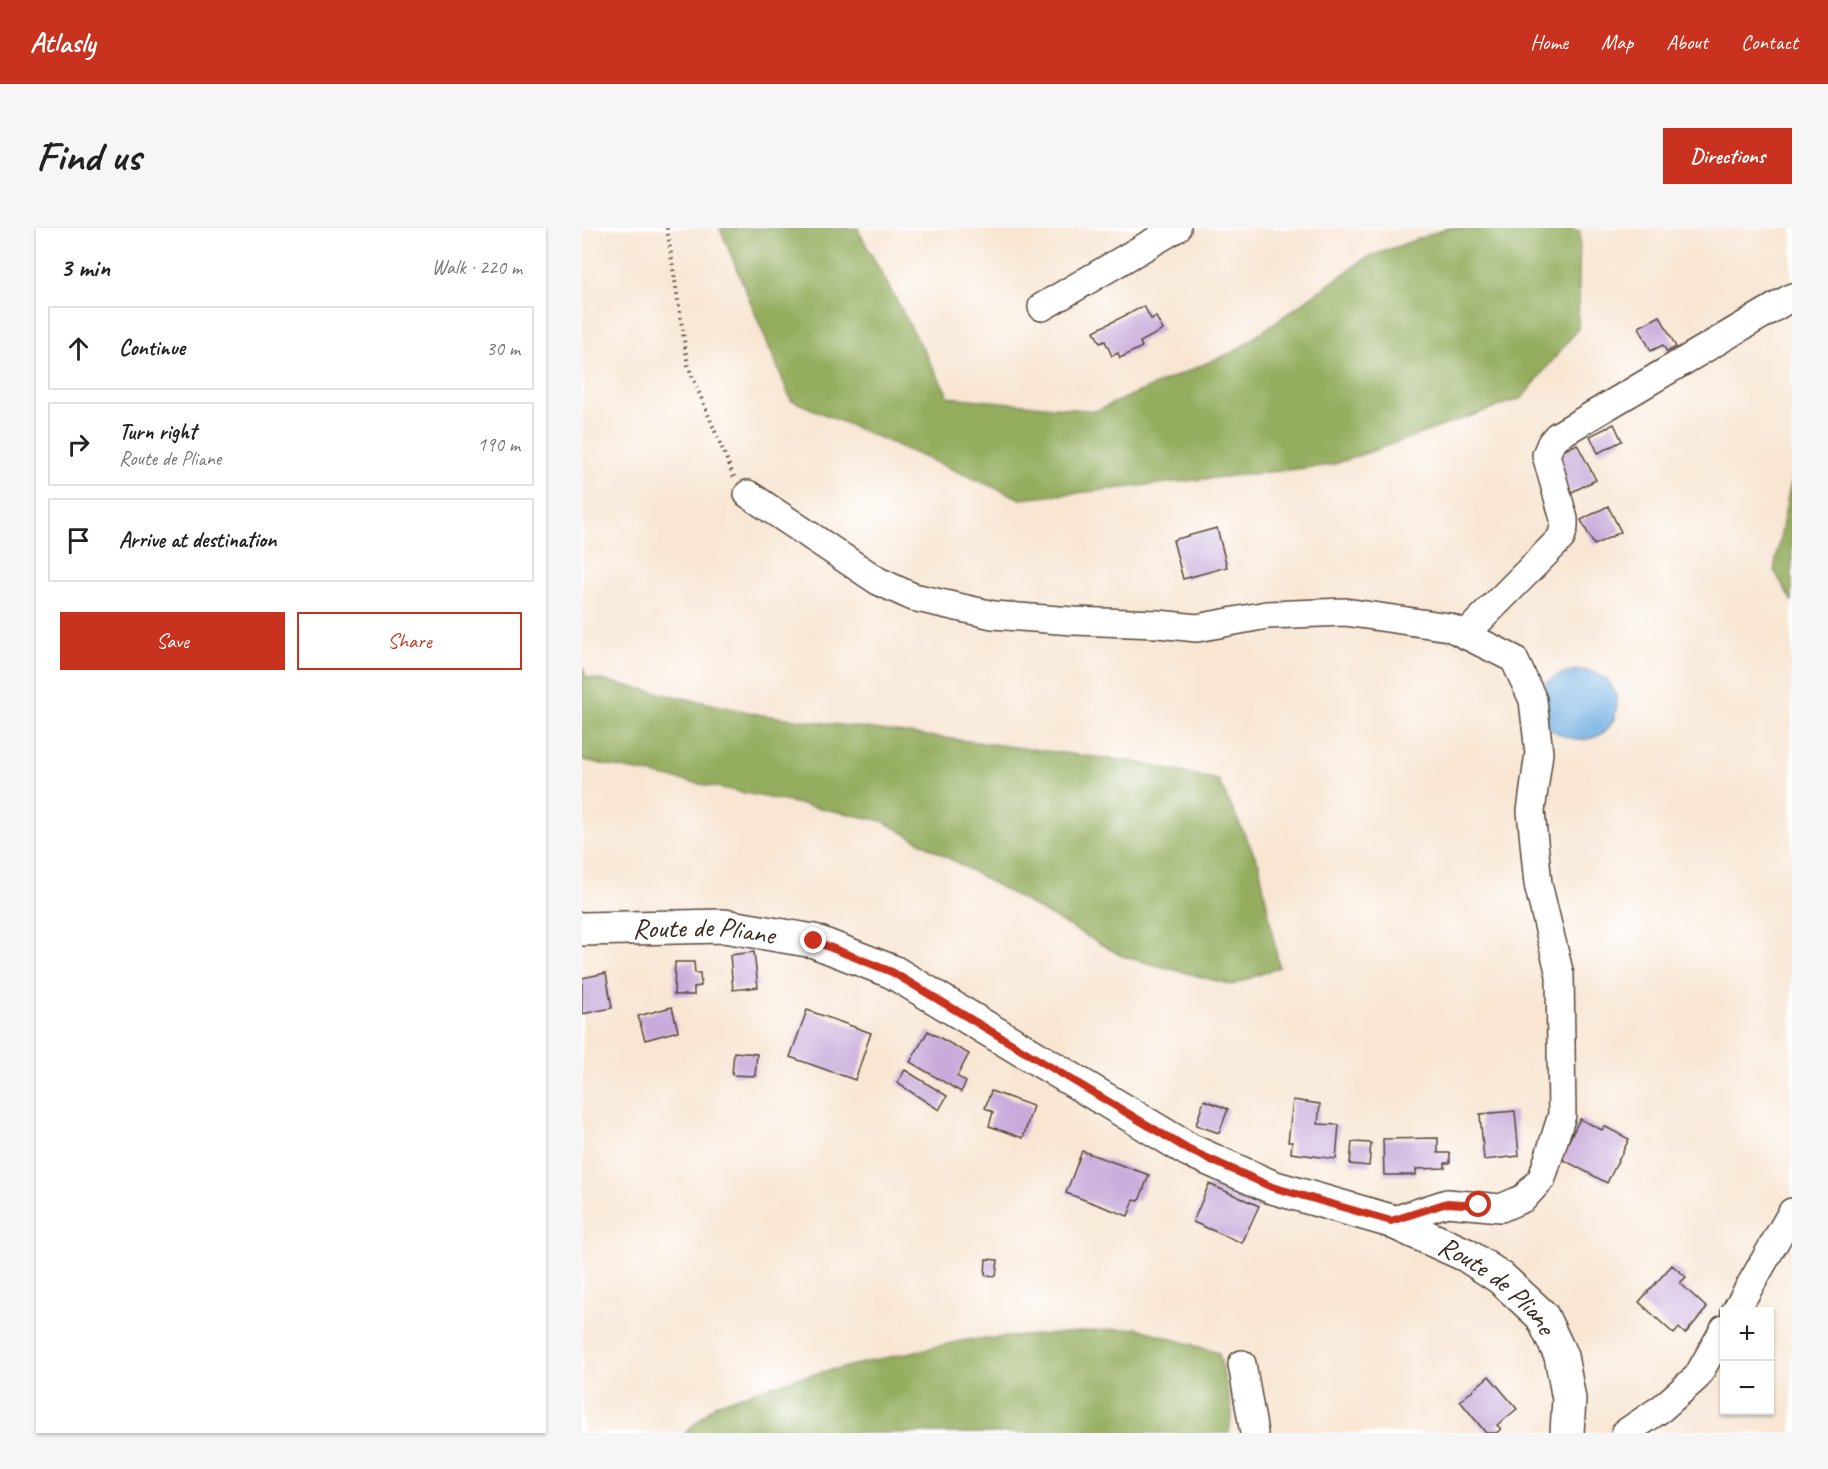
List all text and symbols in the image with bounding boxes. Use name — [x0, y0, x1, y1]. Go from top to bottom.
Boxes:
text: Atlasly — [30, 25, 95, 60]
text: Home — [1530, 29, 1568, 55]
text: Map — [1601, 29, 1633, 55]
text: About — [1666, 29, 1708, 55]
text: Contact — [1741, 29, 1798, 55]
button: Directions — [1663, 128, 1792, 184]
text: Find us — [36, 130, 141, 183]
text: 3 min — [60, 251, 110, 284]
text: Walk · 220 m — [432, 255, 522, 280]
icon: ahead — [62, 332, 95, 365]
text: Continue — [119, 334, 185, 362]
text: 30 m — [486, 336, 520, 361]
text: Turn right — [119, 418, 196, 446]
icon: right — [62, 428, 95, 461]
text: 190 m — [477, 432, 520, 457]
text: Route de Pliane — [119, 446, 221, 471]
icon: arrive — [62, 524, 95, 557]
text: Arrive at destination — [119, 526, 276, 554]
button: Save — [60, 612, 285, 670]
button: Share — [297, 612, 522, 670]
street label: Route de Pliane — [632, 908, 780, 952]
route end — [800, 927, 826, 953]
route start — [1465, 1191, 1491, 1217]
street label: Route de Pliane — [1433, 1227, 1566, 1341]
map controls — [1720, 1307, 1774, 1415]
button: + — [1720, 1307, 1774, 1361]
button: − — [1720, 1361, 1774, 1415]

